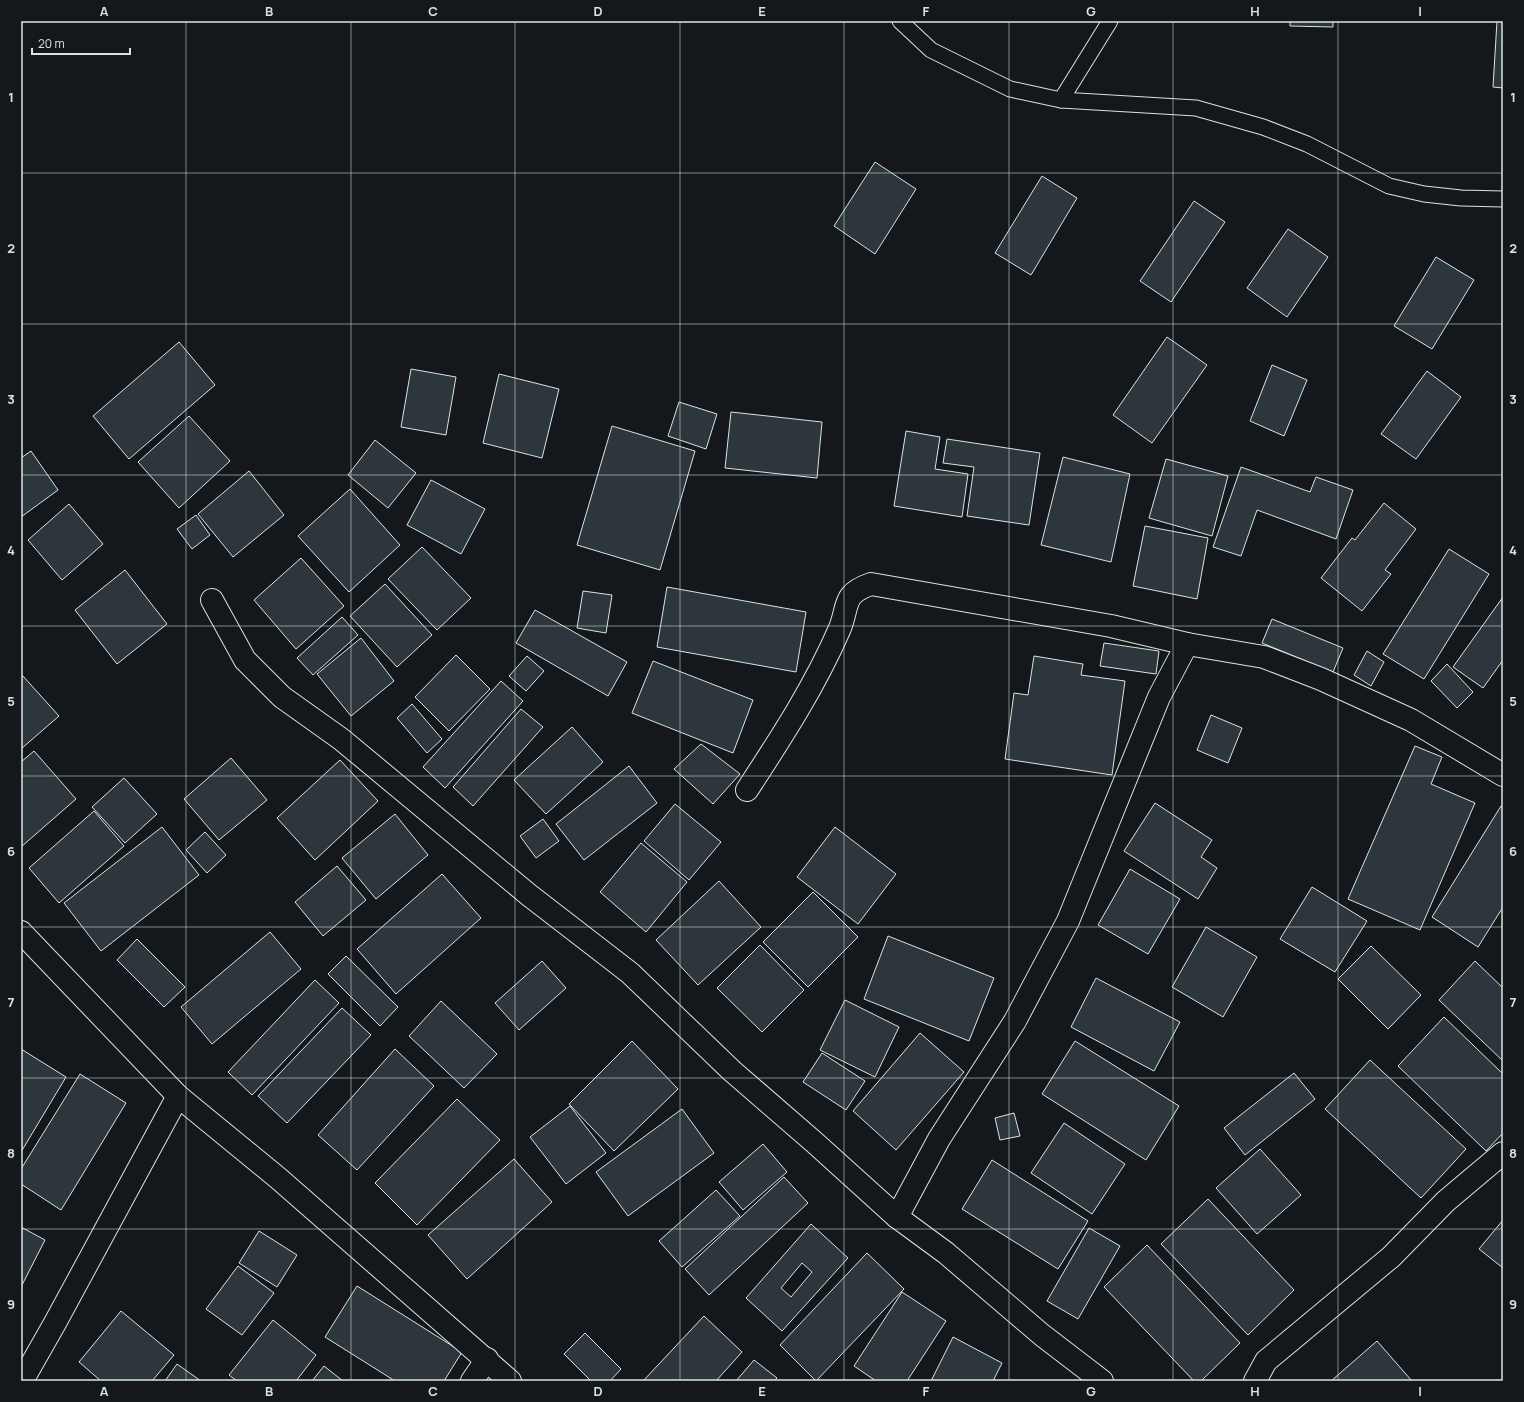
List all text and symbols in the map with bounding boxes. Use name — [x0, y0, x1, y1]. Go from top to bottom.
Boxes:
text: A — [100, 2, 109, 20]
text: B — [265, 2, 273, 20]
text: C — [428, 2, 438, 20]
text: D — [593, 2, 603, 20]
text: E — [758, 2, 766, 20]
text: F — [923, 2, 930, 20]
text: G — [1086, 2, 1096, 20]
text: H — [1250, 2, 1260, 20]
text: I — [1418, 2, 1422, 20]
scale bar — [32, 30, 130, 56]
text: 20 m — [38, 35, 65, 52]
text: 1 — [8, 88, 14, 106]
text: 1 — [1510, 88, 1516, 106]
text: 2 — [7, 239, 15, 257]
text: 2 — [1509, 239, 1517, 257]
text: 3 — [7, 390, 15, 408]
text: 3 — [1509, 390, 1517, 408]
text: 4 — [7, 541, 15, 559]
text: 4 — [1509, 541, 1517, 559]
text: 5 — [7, 692, 15, 710]
text: 5 — [1509, 692, 1517, 710]
text: 6 — [7, 842, 15, 860]
text: 6 — [1509, 842, 1517, 860]
text: 7 — [8, 993, 15, 1011]
text: 7 — [1510, 993, 1517, 1011]
text: 8 — [7, 1144, 15, 1162]
text: 8 — [1509, 1144, 1517, 1162]
text: 9 — [7, 1295, 15, 1313]
text: 9 — [1509, 1295, 1517, 1313]
text: A — [100, 1382, 109, 1400]
text: B — [265, 1382, 273, 1400]
text: C — [428, 1382, 438, 1400]
text: D — [593, 1382, 603, 1400]
text: E — [758, 1382, 766, 1400]
text: F — [923, 1382, 930, 1400]
text: G — [1086, 1382, 1096, 1400]
text: H — [1250, 1382, 1260, 1400]
text: I — [1418, 1382, 1422, 1400]

